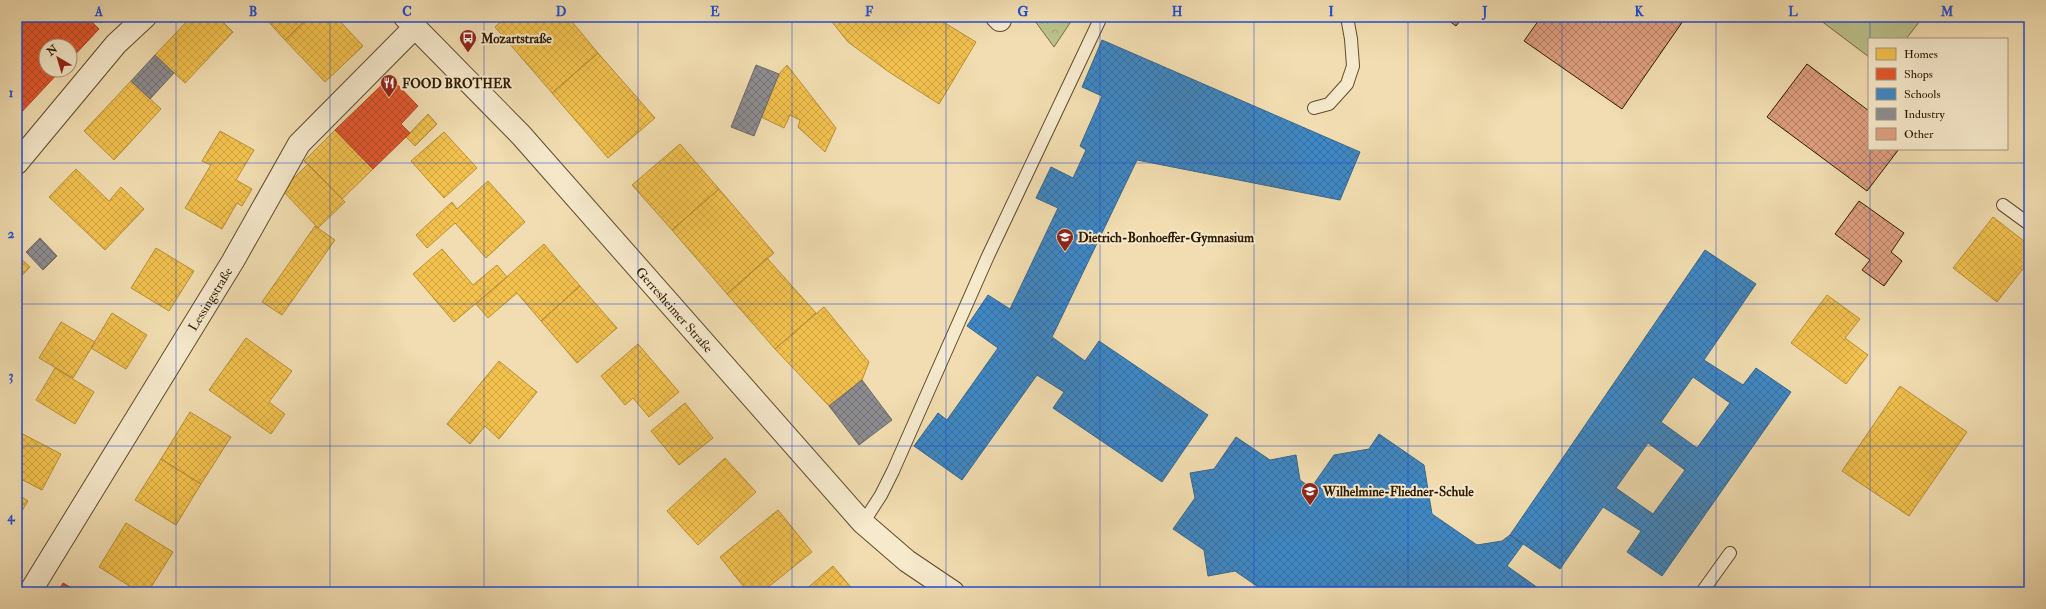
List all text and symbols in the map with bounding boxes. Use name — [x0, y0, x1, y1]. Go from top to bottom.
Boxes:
text: A — [94, 4, 104, 20]
text: B — [249, 4, 257, 20]
text: C — [402, 4, 412, 20]
text: D — [556, 4, 567, 20]
text: E — [710, 4, 720, 20]
text: F — [865, 4, 874, 20]
text: G — [1018, 4, 1029, 20]
text: H — [1172, 4, 1183, 20]
text: I — [1328, 4, 1334, 20]
text: J — [1481, 4, 1488, 21]
text: K — [1634, 4, 1644, 20]
text: L — [1788, 4, 1798, 20]
text: M — [1940, 4, 1954, 20]
bus stop icon: Mozartstraße — [458, 28, 478, 53]
place label: Mozartstraße — [480, 31, 552, 47]
north arrow — [38, 38, 78, 78]
legend — [1868, 38, 2008, 150]
text: N — [43, 42, 61, 59]
text: Homes — [1904, 47, 1938, 62]
text: Shops — [1904, 67, 1933, 82]
restaurant icon: FOOD BROTHER — [379, 73, 399, 98]
place label: FOOD BROTHER — [402, 76, 512, 92]
text: 1 — [9, 85, 14, 101]
text: Schools — [1904, 87, 1941, 102]
text: Industry — [1904, 107, 1946, 122]
text: Other — [1904, 127, 1934, 142]
text: 2 — [8, 226, 15, 242]
school or university icon: Dietrich-Bonhoeffer-Gymnasium — [1055, 227, 1075, 252]
place label: Dietrich-Bonhoeffer-Gymnasium — [1078, 230, 1255, 247]
street label: Lessingstraße — [185, 264, 237, 334]
street label: Gerresheimer Straße — [632, 264, 716, 357]
text: 3 — [9, 368, 14, 384]
school or university icon: Wilhelmine-Fliedner-Schule — [1300, 481, 1320, 506]
place label: Wilhelmine-Fliedner-Schule — [1322, 484, 1474, 500]
text: 4 — [6, 509, 15, 525]

